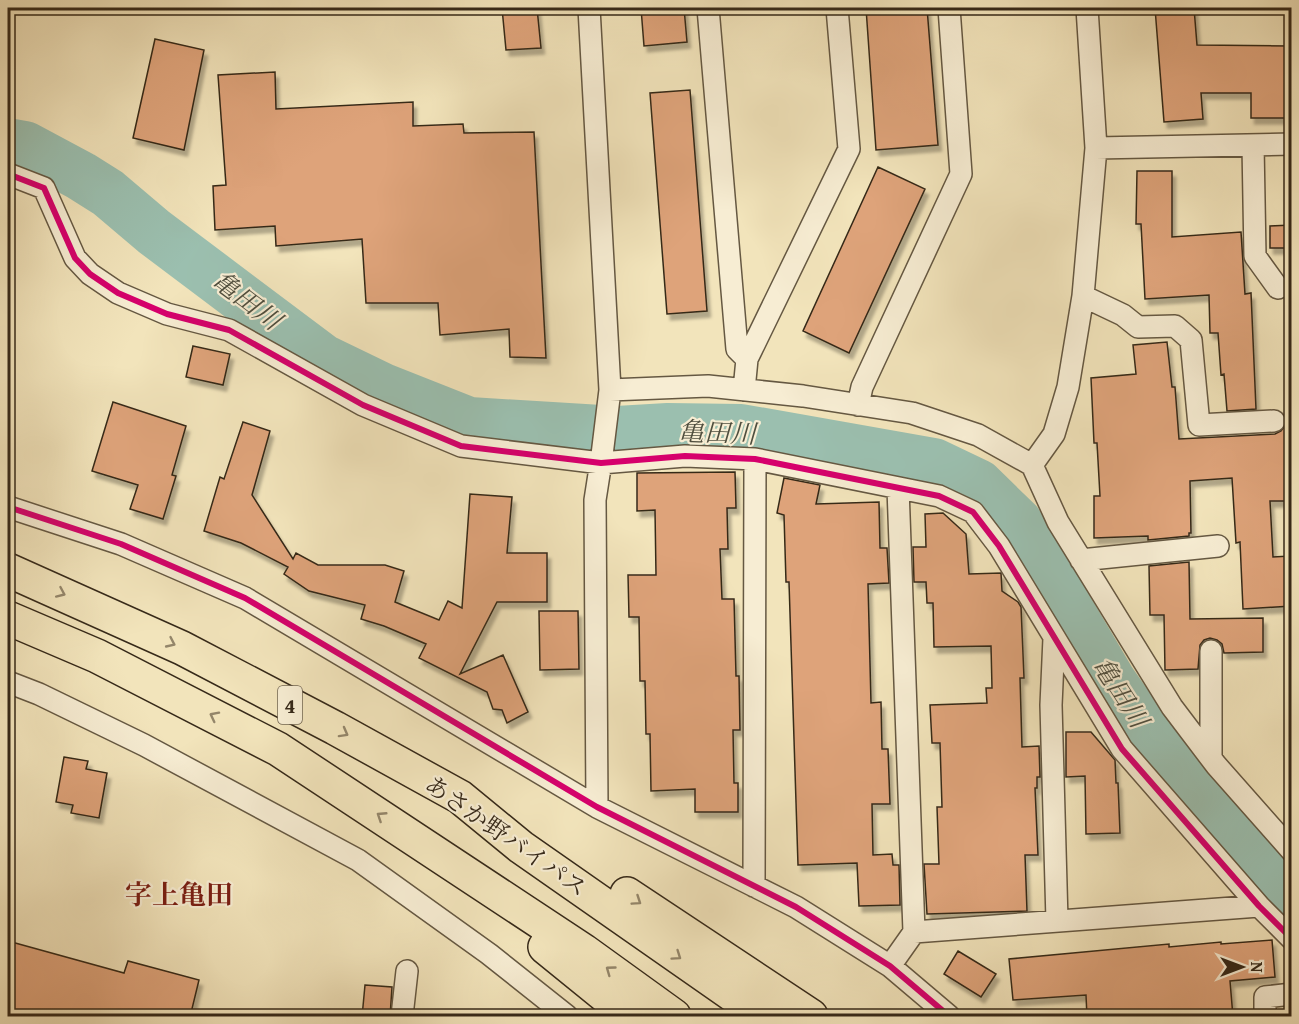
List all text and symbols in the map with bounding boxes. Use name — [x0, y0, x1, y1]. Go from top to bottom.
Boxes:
water label: 亀田川 — [204, 261, 292, 341]
water label: 亀田川 — [677, 411, 760, 453]
one-way arrow — [55, 586, 66, 598]
one-way arrow — [164, 636, 175, 648]
water label: 亀田川 — [1083, 649, 1160, 738]
road number: 4 — [278, 686, 302, 724]
one-way arrow — [210, 712, 221, 723]
one-way arrow — [338, 726, 348, 737]
street label: あさか野バイパス — [418, 767, 594, 905]
one-way arrow — [377, 812, 388, 823]
district label: 字上亀田 — [125, 874, 233, 914]
one-way arrow — [631, 893, 641, 905]
north arrow — [1212, 937, 1272, 997]
one-way arrow — [670, 949, 681, 960]
text: N — [1245, 962, 1269, 973]
one-way arrow — [606, 966, 617, 977]

